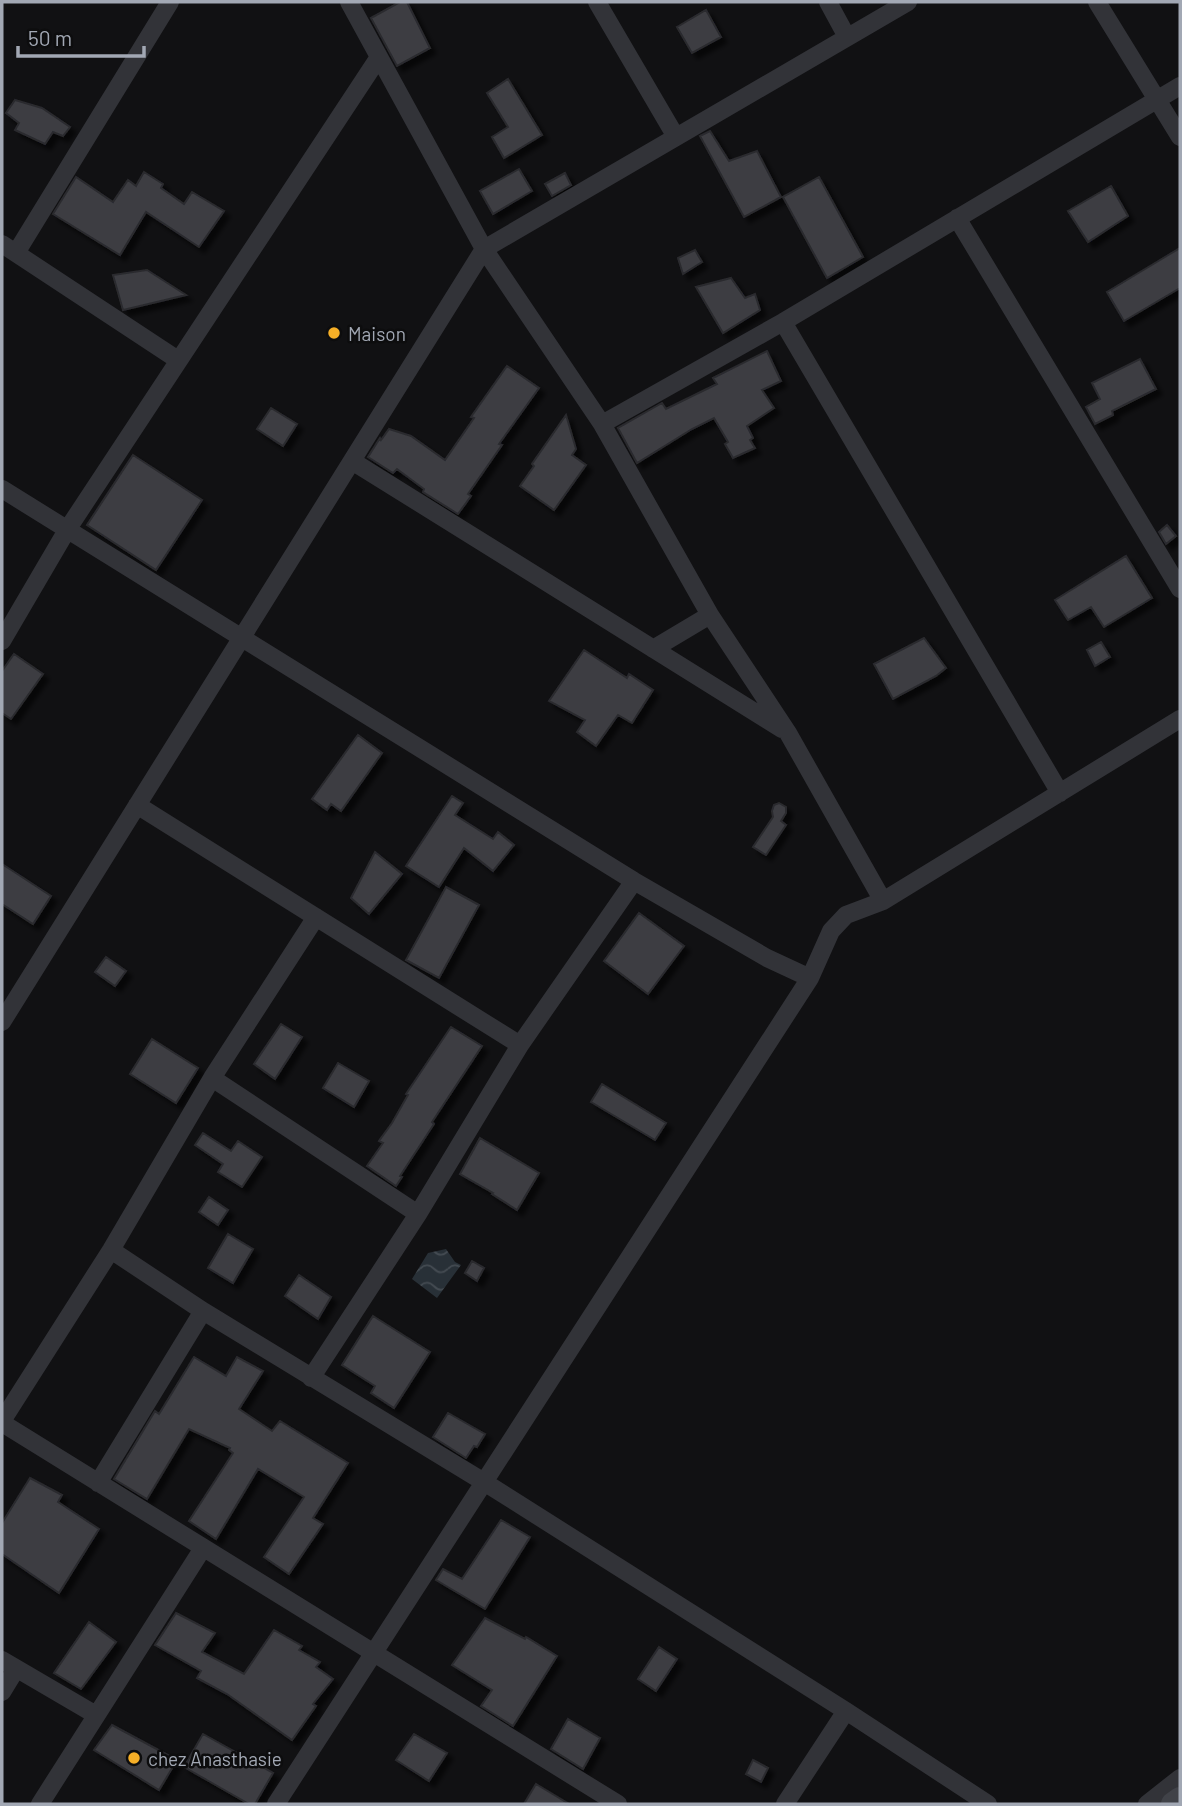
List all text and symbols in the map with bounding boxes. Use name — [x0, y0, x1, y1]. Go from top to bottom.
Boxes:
scale bar — [18, 14, 144, 58]
text: 50 m — [28, 25, 72, 50]
place label: Maison — [348, 322, 406, 345]
marker: Maison — [326, 325, 342, 341]
place label: chez Anasthasie — [148, 1747, 282, 1770]
marker: chez Anasthasie — [126, 1750, 142, 1766]

